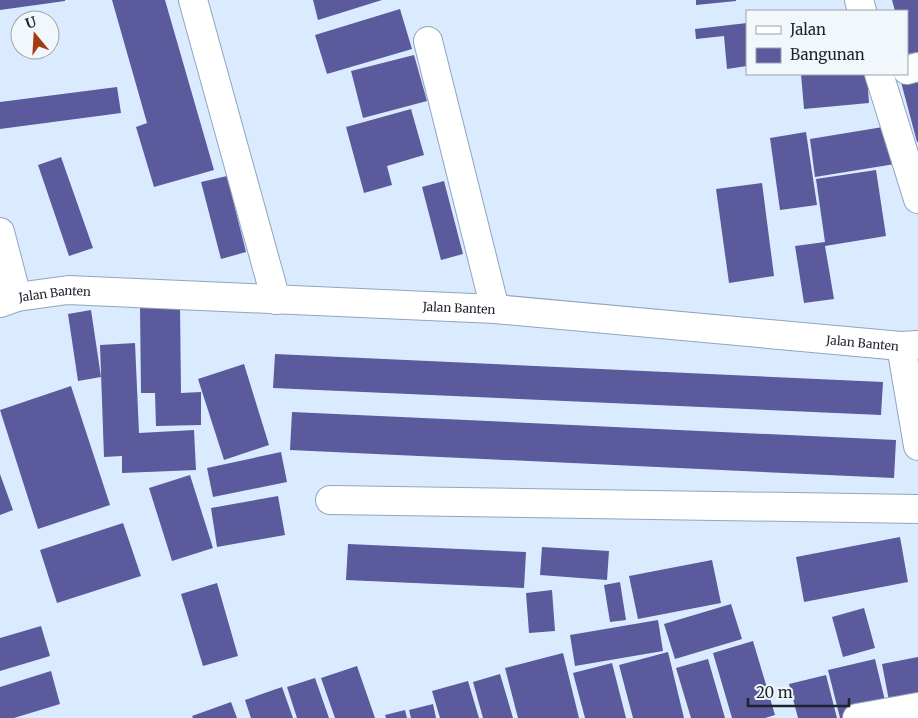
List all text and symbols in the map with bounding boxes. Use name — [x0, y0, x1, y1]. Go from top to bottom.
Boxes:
north arrow — [10, 10, 60, 60]
legend — [746, 10, 908, 75]
text: U — [23, 12, 39, 33]
text: Jalan — [789, 20, 826, 39]
text: Bangunan — [790, 45, 865, 64]
street label: Jalan Banten — [17, 282, 91, 304]
street label: Jalan Banten — [421, 298, 496, 317]
street label: Jalan Banten — [825, 332, 900, 353]
scale bar — [748, 676, 849, 708]
text: 20 m — [756, 683, 793, 702]

